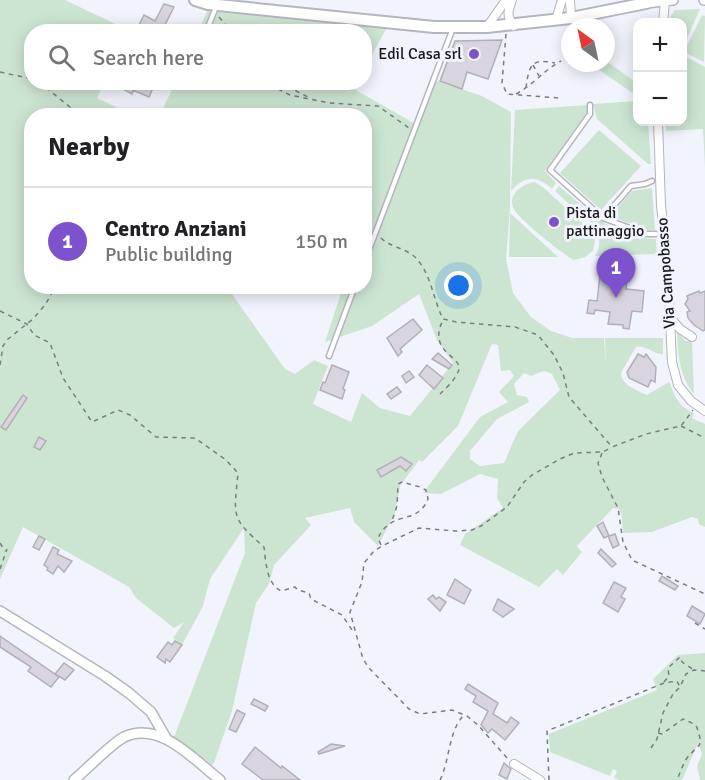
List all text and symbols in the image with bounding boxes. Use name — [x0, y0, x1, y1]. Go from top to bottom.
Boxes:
north arrow — [561, 18, 615, 72]
map controls — [633, 18, 687, 126]
button: + — [633, 18, 687, 72]
search box — [24, 24, 372, 90]
icon: search — [45, 41, 78, 74]
text: Search here — [93, 44, 204, 71]
place label: Edil Casa srl — [378, 44, 462, 64]
marker: Edil Casa srl — [467, 47, 481, 61]
button: − — [633, 72, 687, 126]
text: Nearby — [48, 131, 129, 163]
place label: Pista di pattinaggio — [566, 203, 644, 241]
text: Centro Anziani — [105, 215, 247, 242]
marker: Pista di pattinaggio — [547, 215, 561, 229]
street label: Via Campobasso — [652, 217, 680, 329]
text: 1 — [62, 229, 73, 254]
text: 150 m — [295, 229, 348, 254]
text: Public building — [105, 242, 233, 267]
pin: 1 — [596, 248, 636, 298]
your location — [444, 271, 473, 300]

